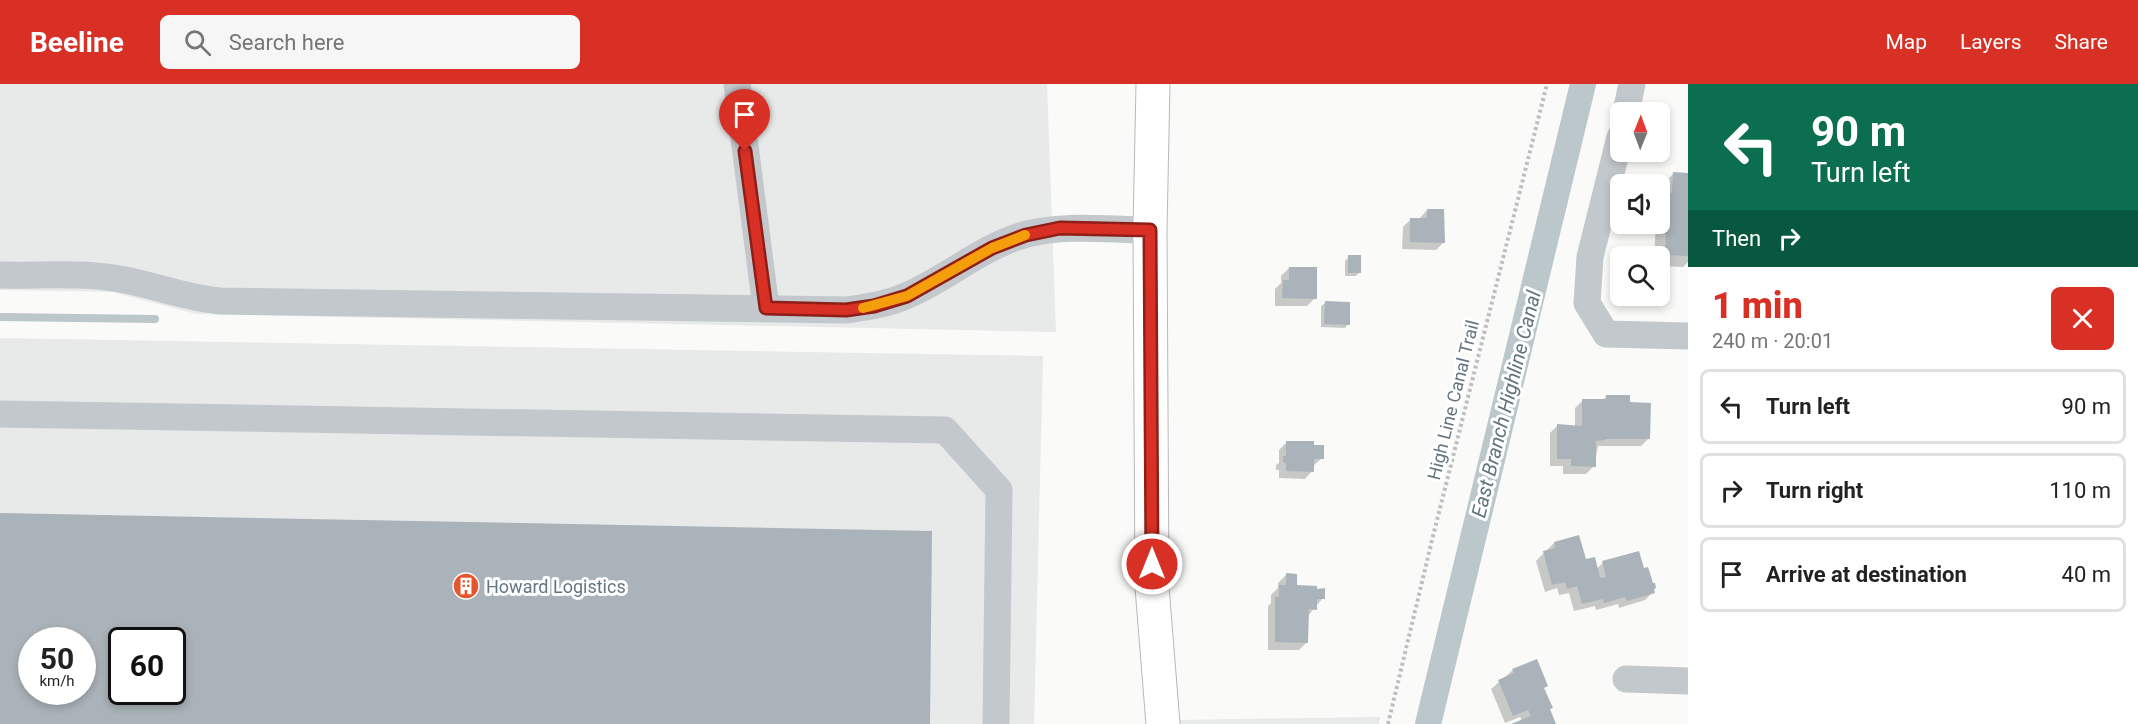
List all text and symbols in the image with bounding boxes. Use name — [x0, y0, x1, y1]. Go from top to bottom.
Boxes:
search box — [160, 15, 580, 69]
text: Beeline — [30, 26, 124, 59]
icon: search — [181, 26, 214, 59]
text: Search here — [229, 30, 345, 55]
text: Map — [1885, 30, 1927, 54]
text: Layers — [1960, 30, 2021, 54]
text: Share — [2054, 30, 2108, 54]
pin — [719, 89, 770, 151]
icon: arrive — [728, 98, 761, 131]
north arrow — [1610, 102, 1670, 162]
map controls — [1610, 102, 1670, 306]
text: 90 m — [1811, 107, 1906, 156]
icon: left — [1712, 108, 1790, 186]
text: Turn left — [1811, 157, 1911, 189]
button: sound — [1610, 174, 1670, 234]
icon: right — [1773, 222, 1806, 255]
text: Then — [1712, 226, 1761, 251]
button: search — [1610, 246, 1670, 306]
text: 1 min — [1712, 285, 1803, 327]
button: close — [2051, 287, 2114, 350]
water label: East Branch Highline Canal — [1466, 288, 1546, 520]
street label: High Line Canal Trail — [1423, 318, 1483, 482]
text: 240 m · 20:01 — [1712, 329, 1833, 353]
icon: left — [1715, 390, 1748, 423]
text: Turn left — [1766, 394, 1850, 419]
text: 90 m — [2062, 394, 2111, 419]
icon: right — [1715, 474, 1748, 507]
text: Turn right — [1766, 478, 1863, 503]
text: 110 m — [2049, 478, 2111, 503]
position arrow — [1120, 532, 1184, 596]
icon: arrive — [1715, 558, 1748, 591]
text: Arrive at destination — [1766, 562, 1967, 587]
text: 40 m — [2062, 562, 2111, 587]
building icon: Howard Logistics — [451, 571, 481, 601]
place label: Howard Logistics — [486, 576, 626, 597]
speed limit sign: 60 — [108, 627, 186, 705]
text: 50 — [40, 641, 74, 676]
text: km/h — [39, 672, 75, 690]

